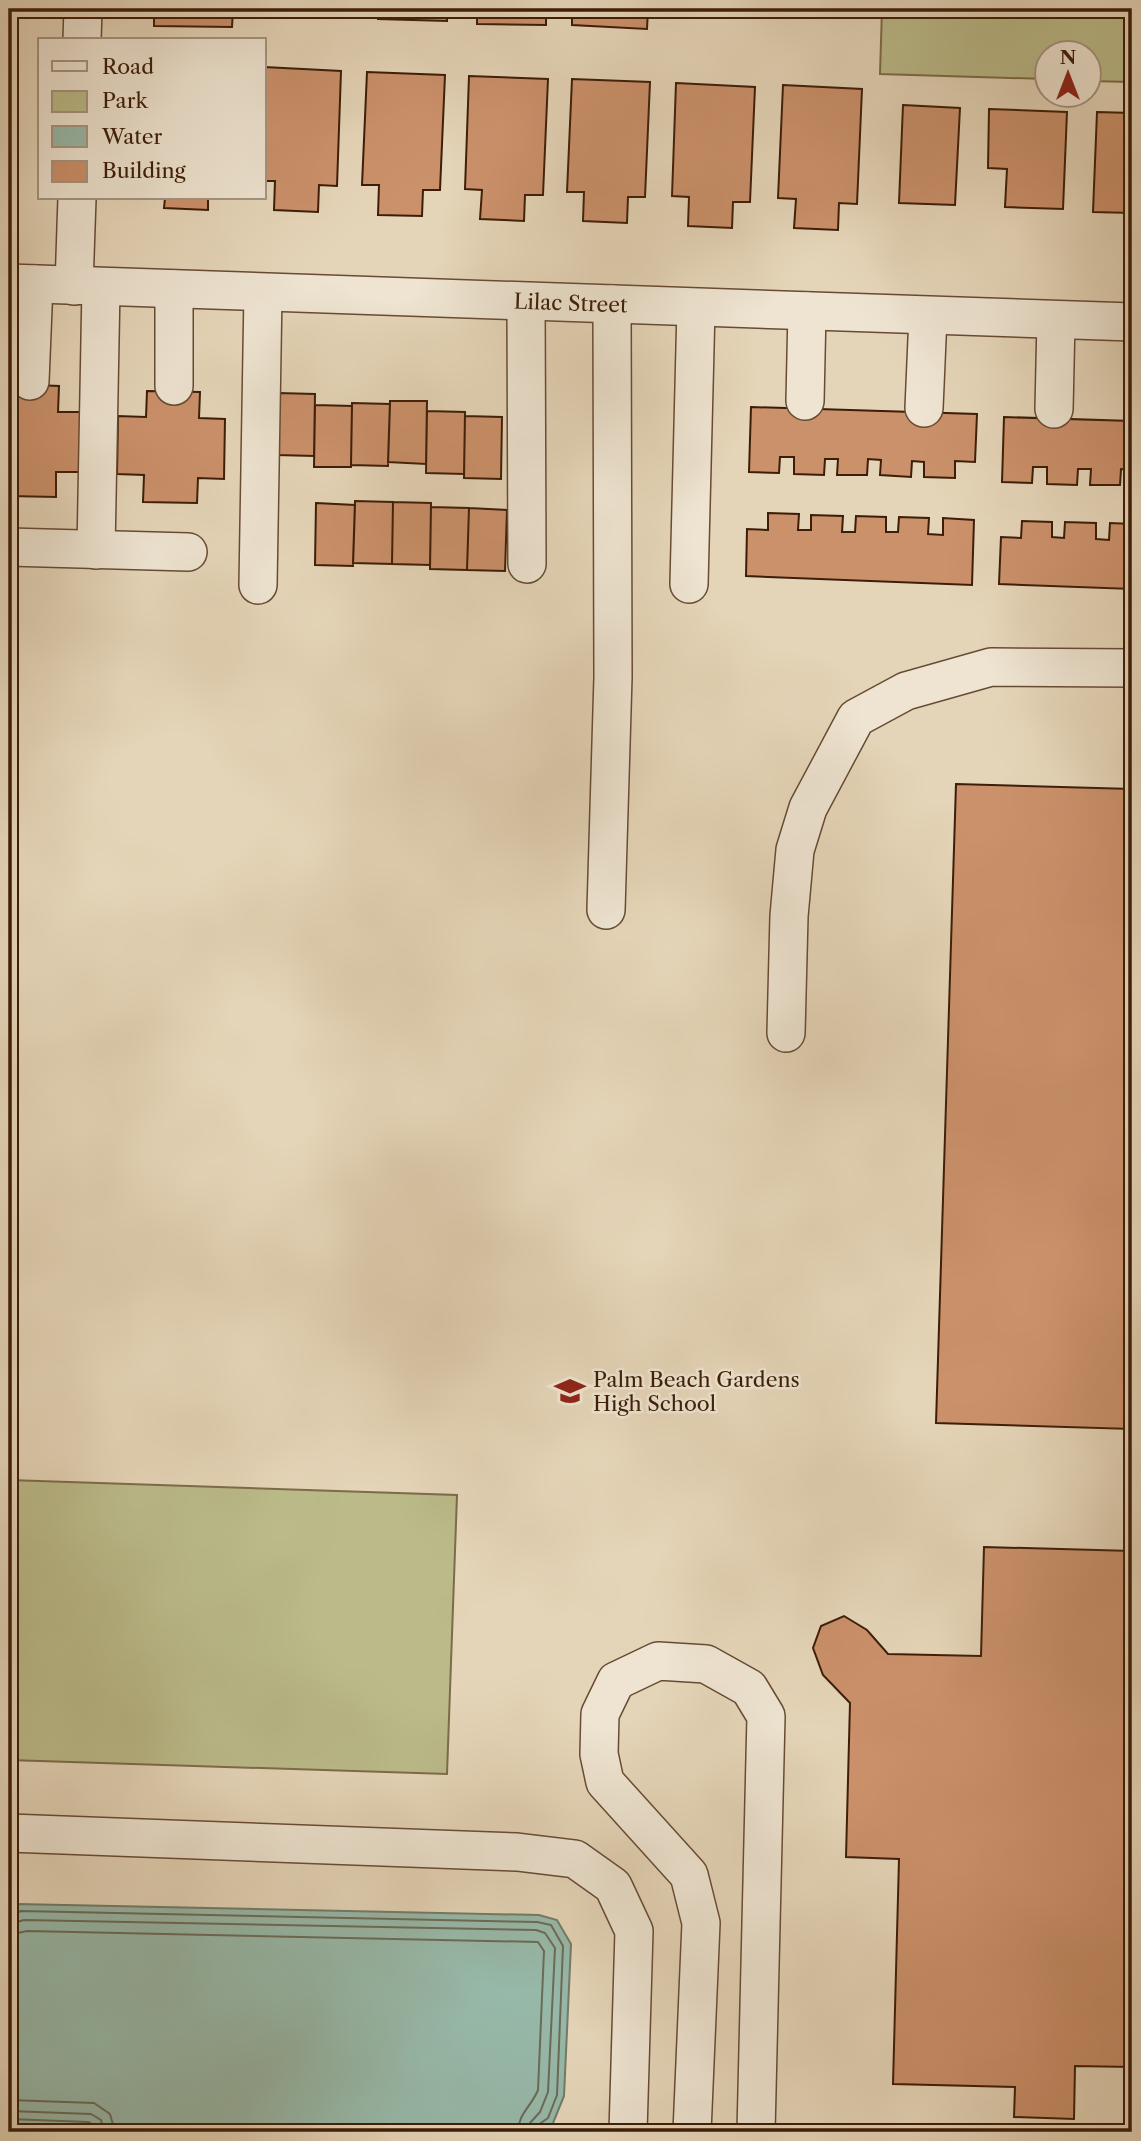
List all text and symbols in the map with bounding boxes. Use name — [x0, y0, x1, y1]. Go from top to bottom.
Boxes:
legend — [38, 38, 266, 200]
north arrow — [1032, 38, 1102, 108]
text: N — [1060, 46, 1076, 69]
text: Road — [102, 54, 154, 79]
text: Park — [102, 88, 148, 113]
text: Water — [101, 124, 162, 149]
text: Building — [102, 158, 187, 183]
street label: Lilac Street — [513, 288, 628, 317]
place label: Palm Beach Gardens High School — [593, 1367, 800, 1416]
school or university icon: Palm Beach Gardens High School — [553, 1374, 587, 1408]

